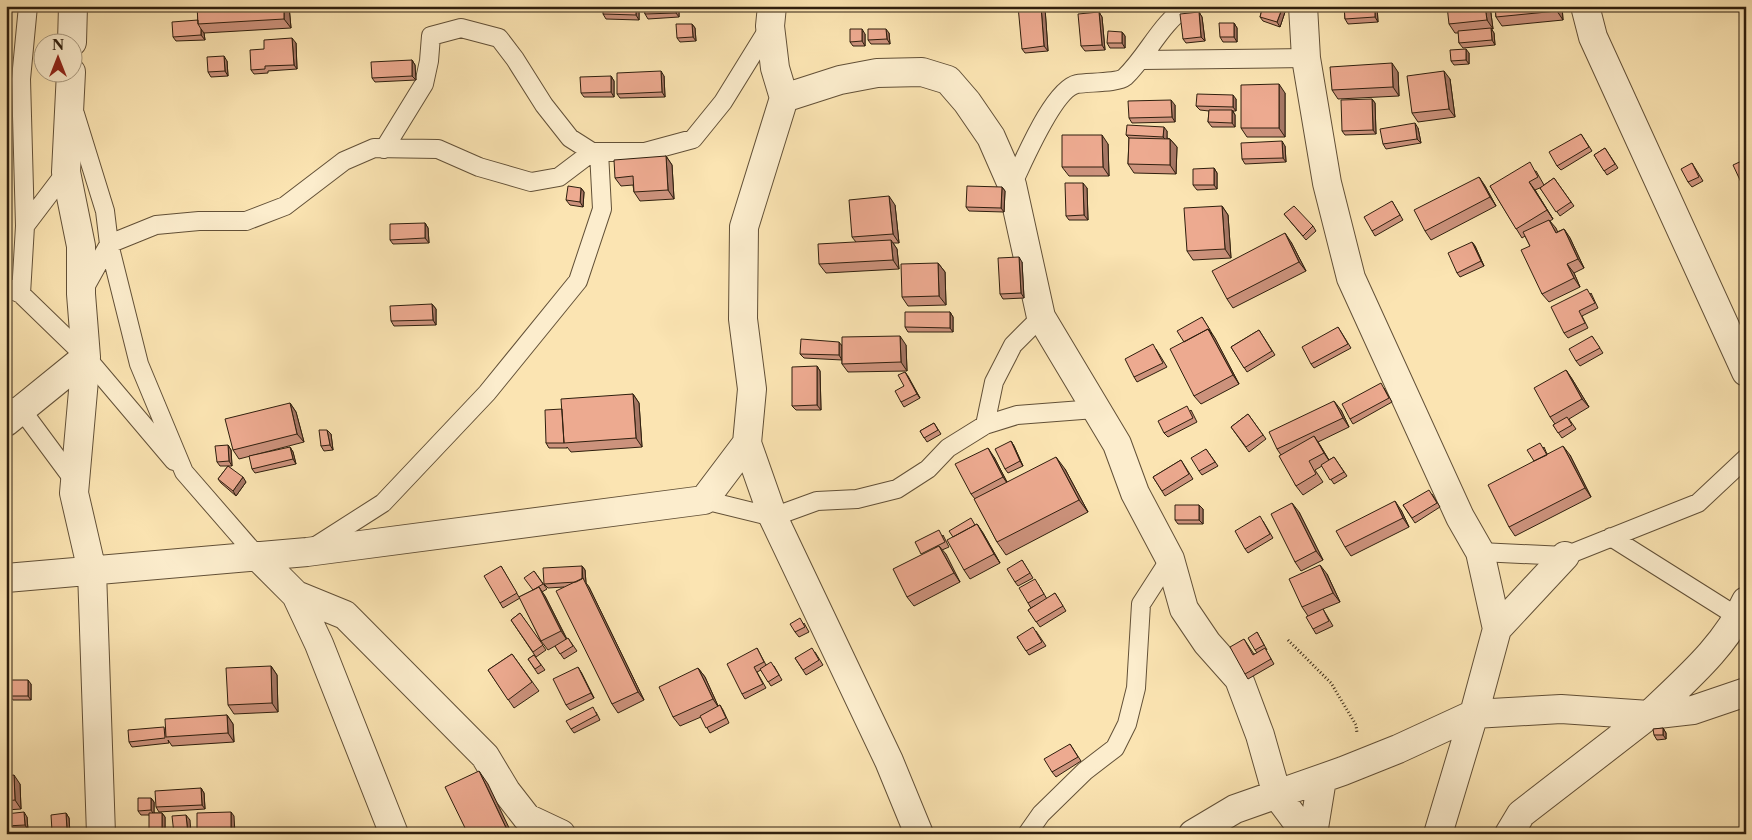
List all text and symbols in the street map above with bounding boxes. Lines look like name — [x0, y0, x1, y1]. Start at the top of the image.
north arrow — [32, 32, 82, 82]
text: N — [52, 36, 64, 54]

